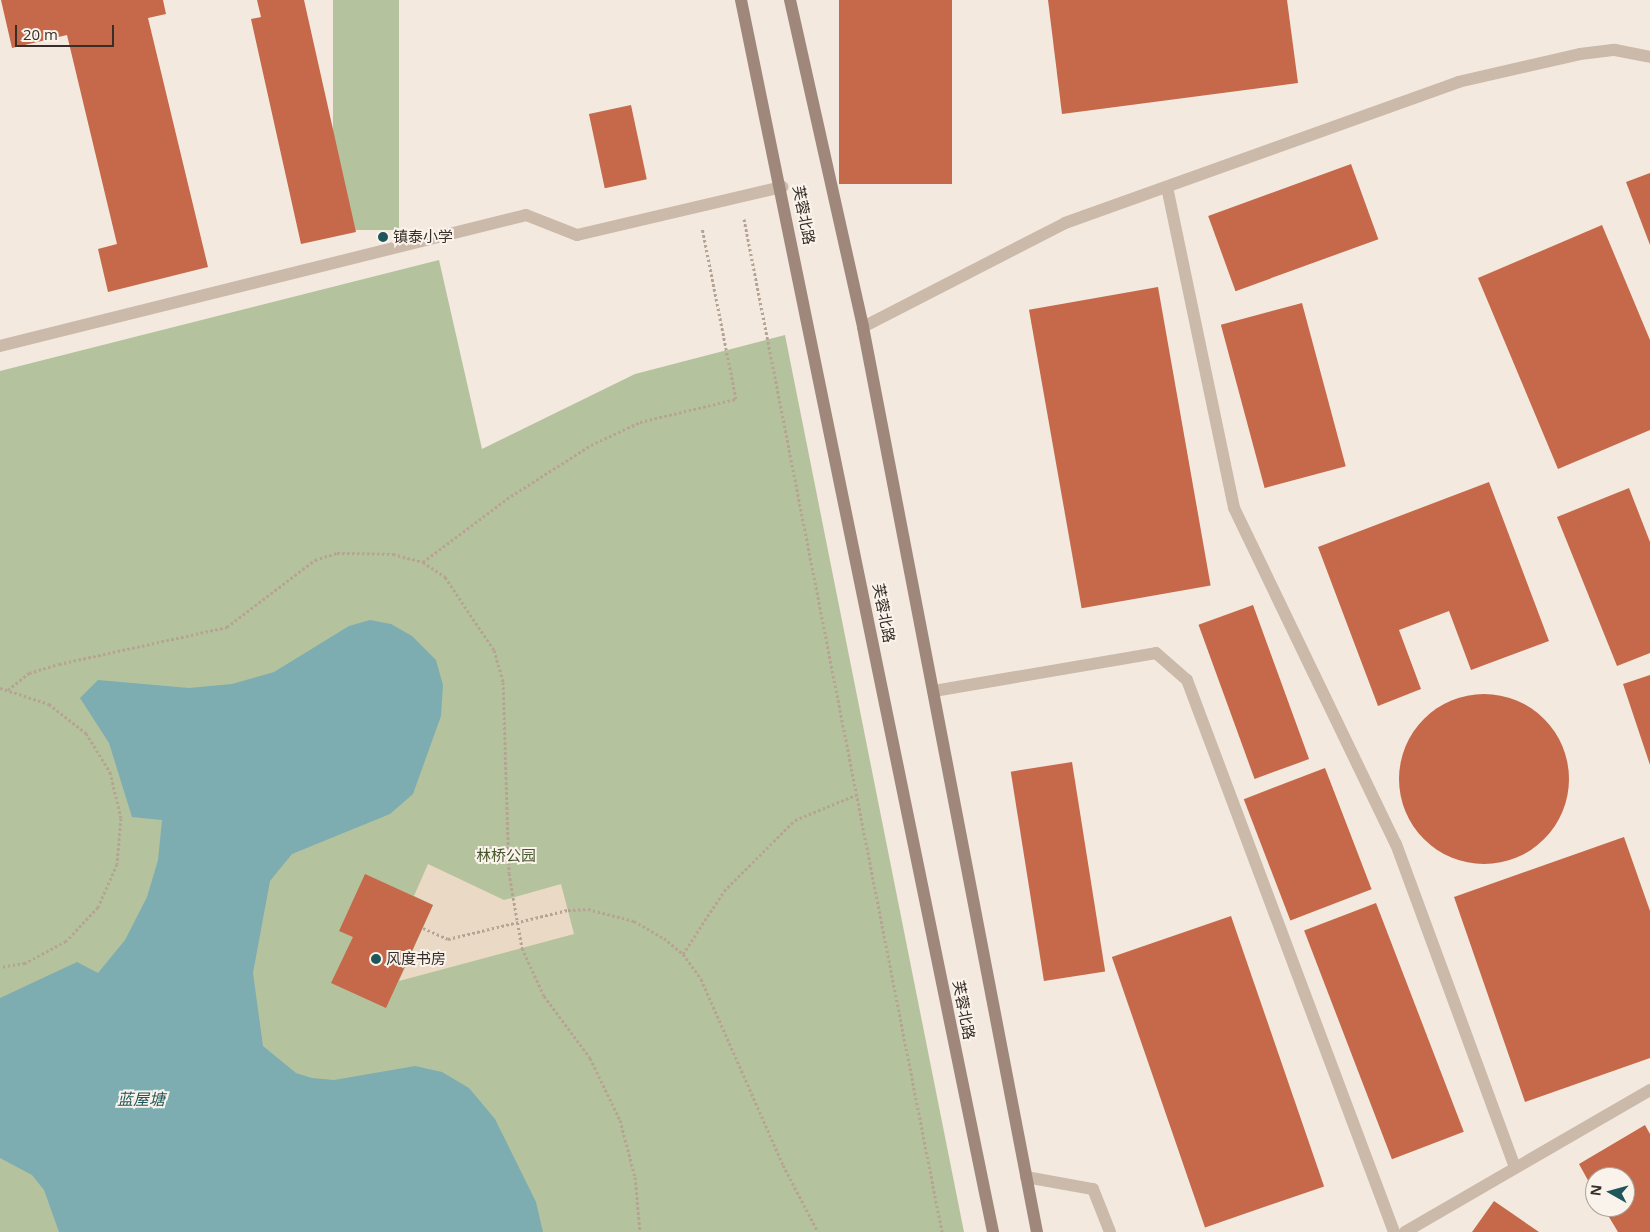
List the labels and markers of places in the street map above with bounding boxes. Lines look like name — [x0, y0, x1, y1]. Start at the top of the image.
place label: 镇泰小学 — [393, 228, 453, 246]
marker: 镇泰小学 — [377, 231, 389, 243]
place label: 风度书房 — [386, 950, 446, 968]
marker: 风度书房 — [370, 953, 382, 965]

